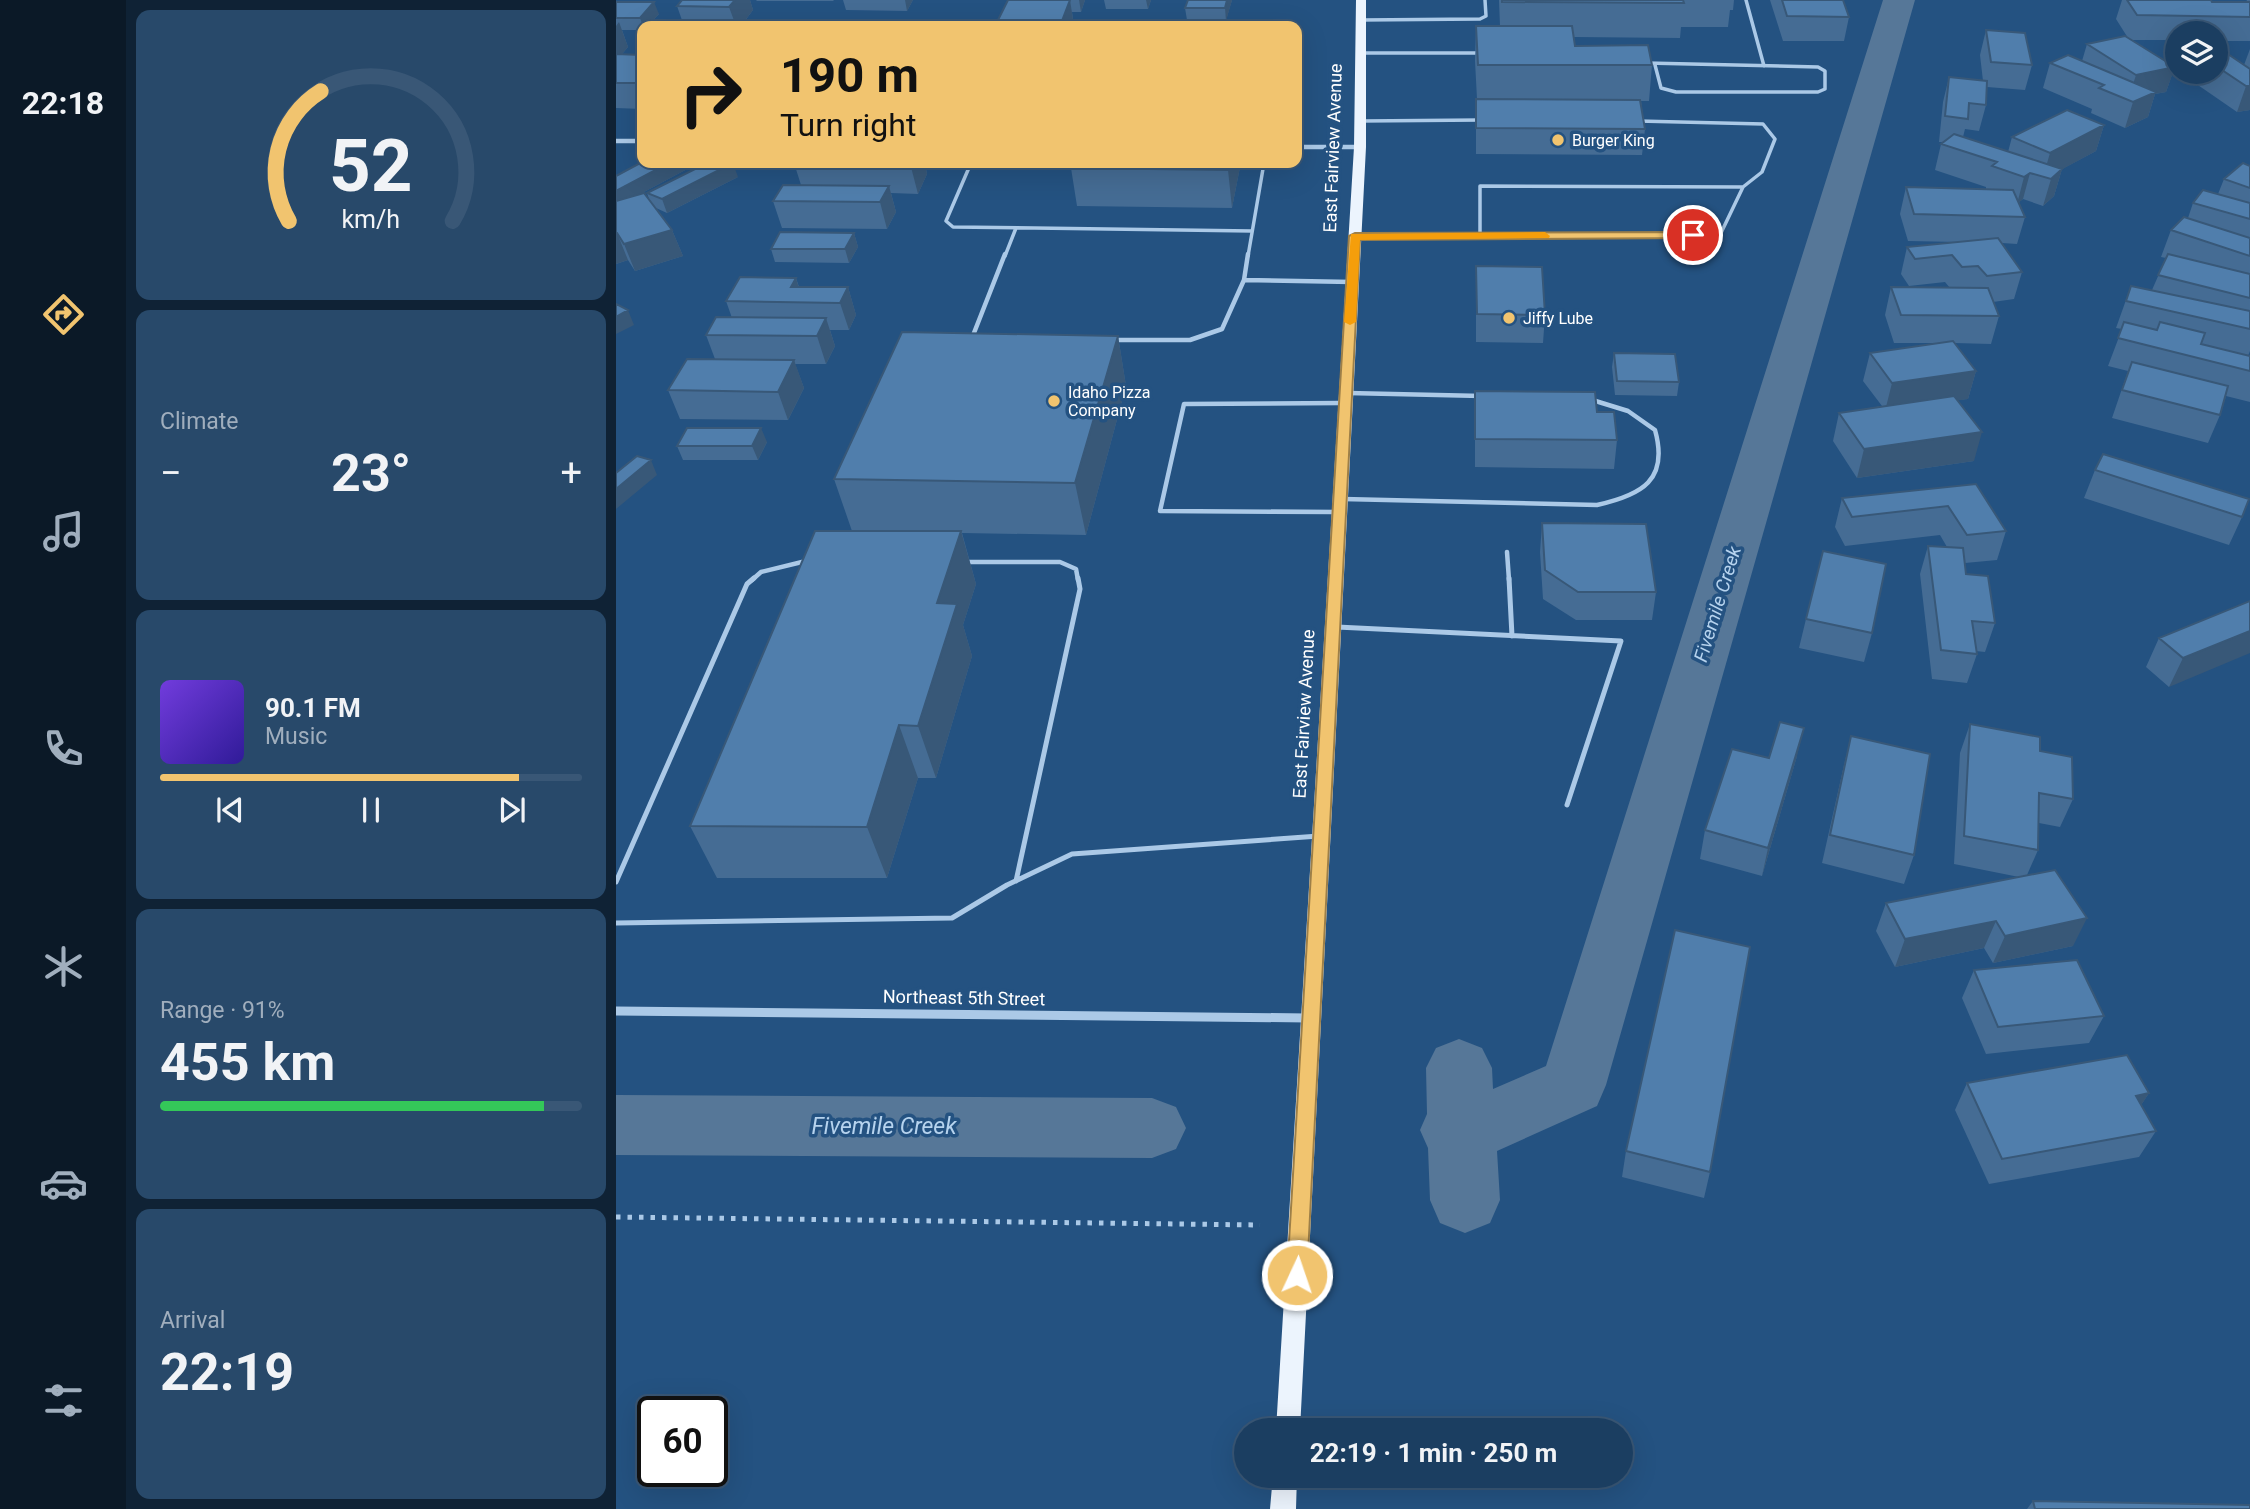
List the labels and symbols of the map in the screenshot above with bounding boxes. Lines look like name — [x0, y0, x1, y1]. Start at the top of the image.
street label: East Fairview Avenue — [1319, 63, 1346, 233]
place label: Burger King — [1572, 131, 1655, 150]
marker: Burger King — [1550, 132, 1566, 148]
pin — [1663, 205, 1723, 265]
place label: Jiffy Lube — [1523, 309, 1593, 328]
marker: Jiffy Lube — [1501, 310, 1517, 326]
place label: Idaho Pizza Company — [1068, 383, 1151, 420]
marker: Idaho Pizza Company — [1046, 393, 1062, 409]
water label: Fivemile Creek — [1689, 543, 1746, 665]
street label: East Fairview Avenue — [1289, 629, 1318, 799]
street label: Northeast 5th Street — [883, 986, 1045, 1009]
water label: Fivemile Creek — [812, 1113, 957, 1140]
position arrow — [1260, 1238, 1334, 1312]
speed limit sign: 60 — [637, 1396, 728, 1487]

